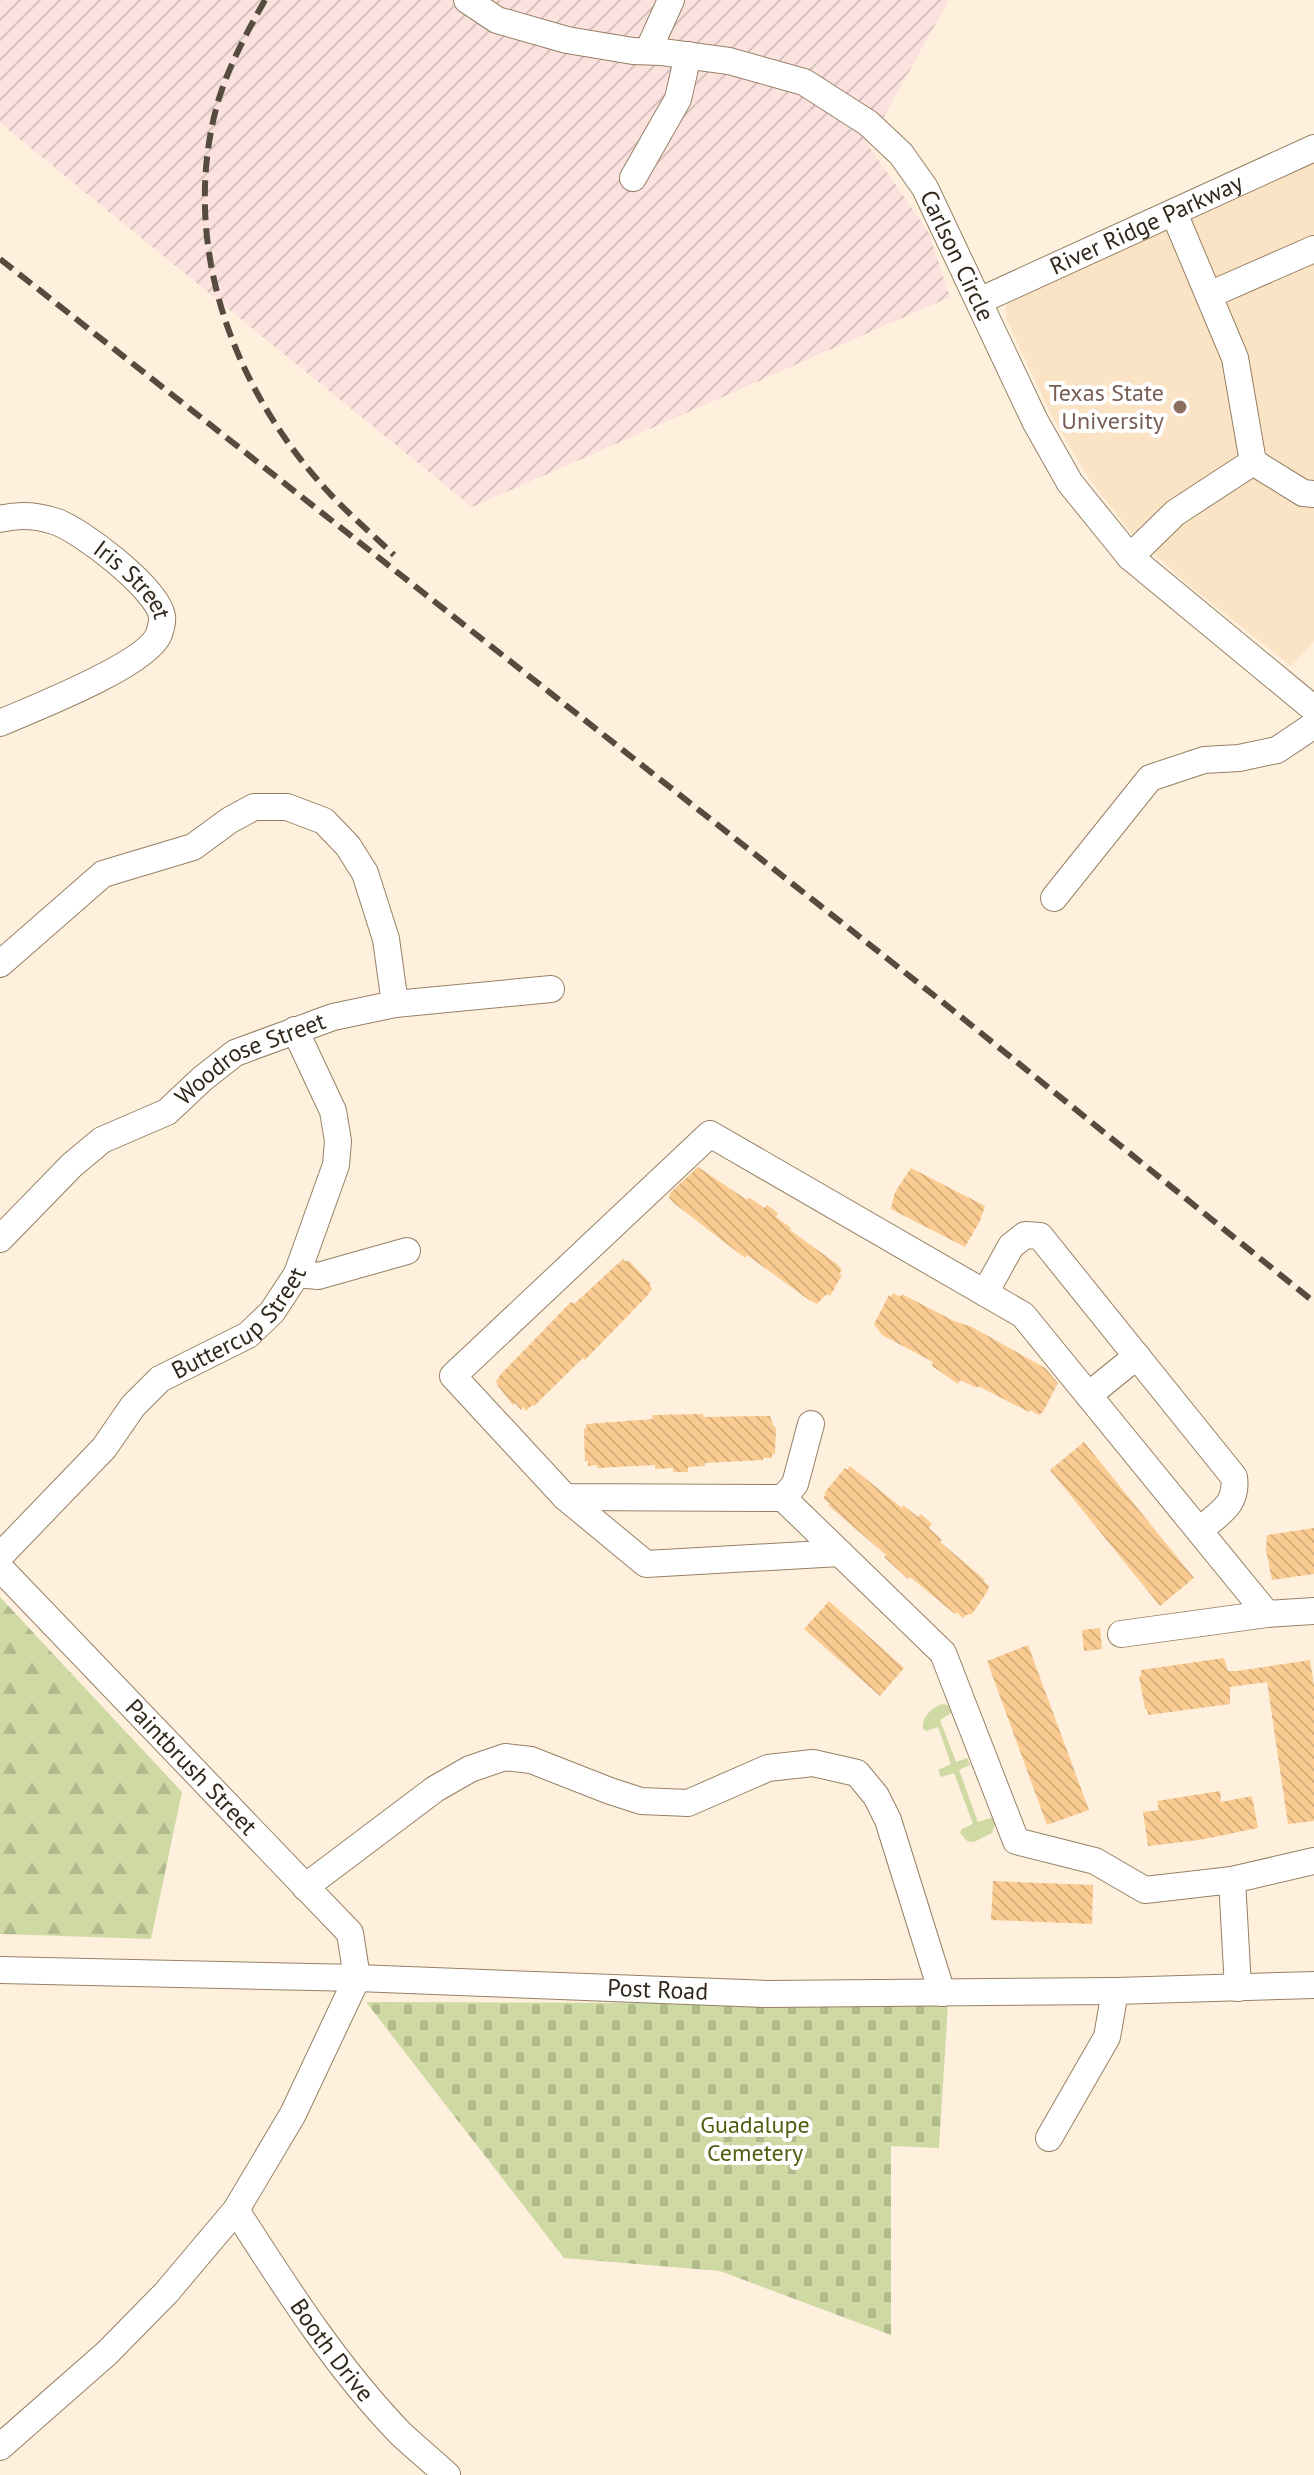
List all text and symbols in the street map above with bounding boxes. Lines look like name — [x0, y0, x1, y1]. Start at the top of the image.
street label: River Ridge Parkway — [1045, 167, 1248, 282]
street label: Carlson Circle — [913, 185, 1002, 326]
place label: Texas State University — [1048, 377, 1164, 436]
marker: Texas State University — [1171, 398, 1189, 416]
street label: Iris Street — [88, 533, 178, 622]
street label: Woodrose Street — [168, 1005, 329, 1112]
street label: Buttercup Street — [166, 1263, 313, 1386]
street label: Paintbrush Street — [119, 1692, 264, 1842]
street label: Post Road — [607, 1972, 709, 2007]
park label: Guadalupe Cemetery — [700, 2109, 810, 2168]
street label: Booth Drive — [283, 2292, 381, 2408]

